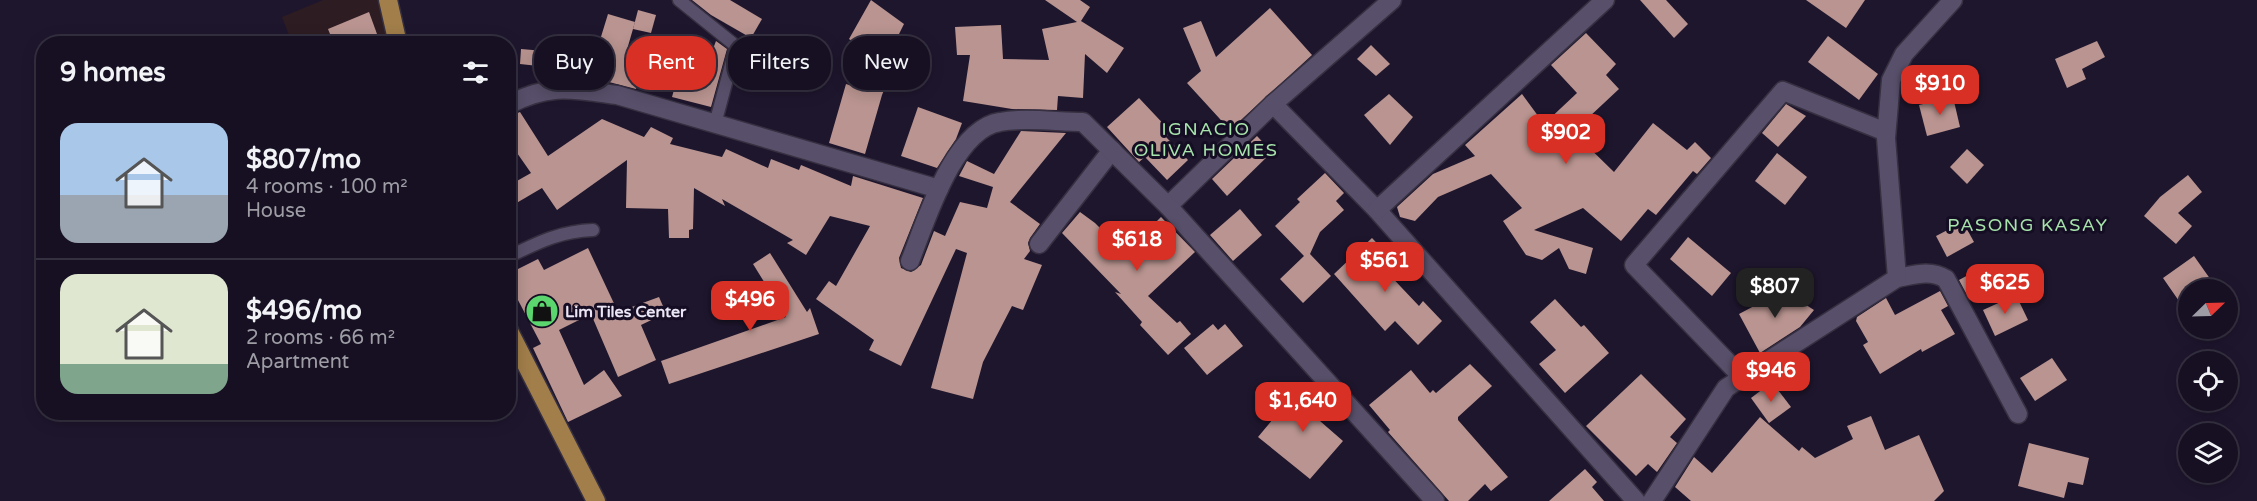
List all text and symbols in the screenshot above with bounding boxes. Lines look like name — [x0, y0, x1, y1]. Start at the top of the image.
chip: Buy — [534, 36, 614, 90]
chip: Rent — [626, 36, 716, 90]
chip: Filters — [728, 36, 831, 90]
chip: New — [843, 36, 930, 90]
icon: filters — [459, 56, 492, 89]
text: 9 homes — [60, 57, 166, 88]
pin: $910 — [1904, 65, 1976, 116]
text: $910 — [1915, 72, 1965, 96]
pin: $902 — [1530, 114, 1602, 165]
district label: IGNACIO OLIVA HOMES — [1134, 118, 1278, 161]
text: $902 — [1541, 121, 1591, 145]
text: $807/mo — [246, 144, 361, 175]
icon: home — [108, 147, 180, 219]
text: 4 rooms · 100 m² — [246, 175, 408, 199]
text: House — [246, 199, 306, 223]
district label: PASONG KASAY — [1947, 214, 2109, 236]
pin: $618 — [1101, 221, 1173, 272]
text: $618 — [1112, 228, 1162, 252]
pin: $561 — [1349, 242, 1421, 293]
text: $561 — [1360, 249, 1410, 273]
pin: $625 — [1969, 264, 2041, 315]
pin: $807 — [1739, 268, 1811, 319]
text: $625 — [1980, 271, 2030, 295]
text: $807 — [1750, 275, 1800, 299]
north arrow — [2178, 279, 2238, 339]
map controls — [2178, 279, 2238, 483]
pin: $496 — [714, 281, 786, 332]
text: $496 — [725, 288, 775, 312]
shop icon: Lim Tiles Center — [524, 293, 560, 329]
text: $496/mo — [246, 295, 362, 326]
icon: home — [108, 298, 180, 370]
place label: Lim Tiles Center — [565, 302, 687, 322]
text: 2 rooms · 66 m² — [246, 326, 395, 350]
text: Apartment — [246, 350, 349, 374]
button: locate — [2178, 351, 2238, 411]
pin: $946 — [1735, 352, 1807, 403]
text: $946 — [1746, 359, 1796, 383]
pin: $1,640 — [1254, 382, 1352, 433]
text: $1,640 — [1269, 389, 1337, 413]
button: layers — [2178, 423, 2238, 483]

